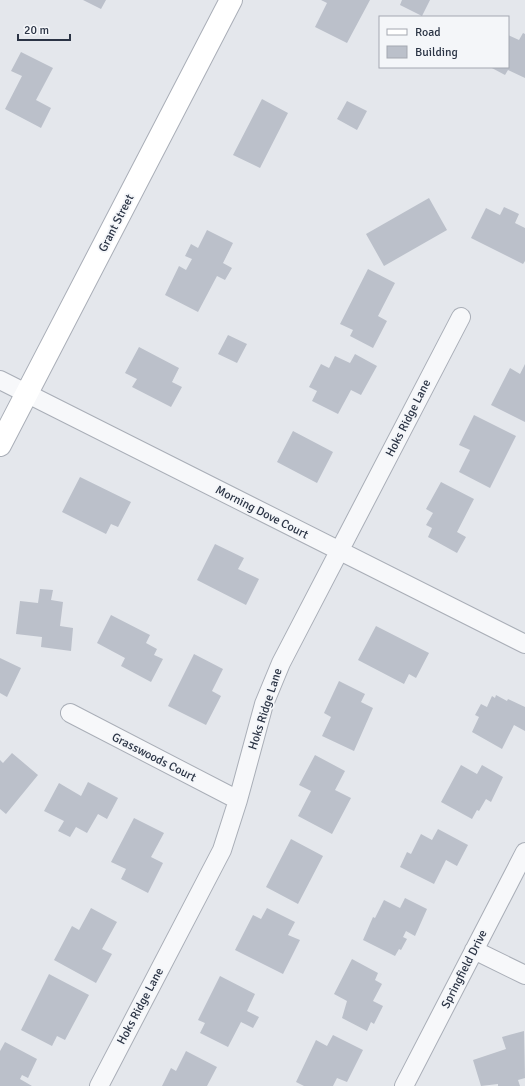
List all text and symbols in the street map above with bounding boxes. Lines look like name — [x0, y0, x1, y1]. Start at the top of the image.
scale bar — [18, 16, 70, 42]
legend — [379, 16, 509, 68]
text: 20 m — [24, 23, 49, 38]
text: Road — [415, 25, 441, 40]
text: Building — [415, 45, 458, 60]
street label: Grant Street — [96, 192, 137, 255]
street label: Hoks Ridge Lane — [383, 377, 434, 459]
street label: Morning Dove Court — [213, 483, 311, 542]
street label: Hoks Ridge Lane — [245, 666, 286, 752]
street label: Grasswoods Court — [109, 730, 198, 785]
street label: Springfield Drive — [438, 927, 491, 1011]
street label: Hoks Ridge Lane — [114, 965, 167, 1047]

